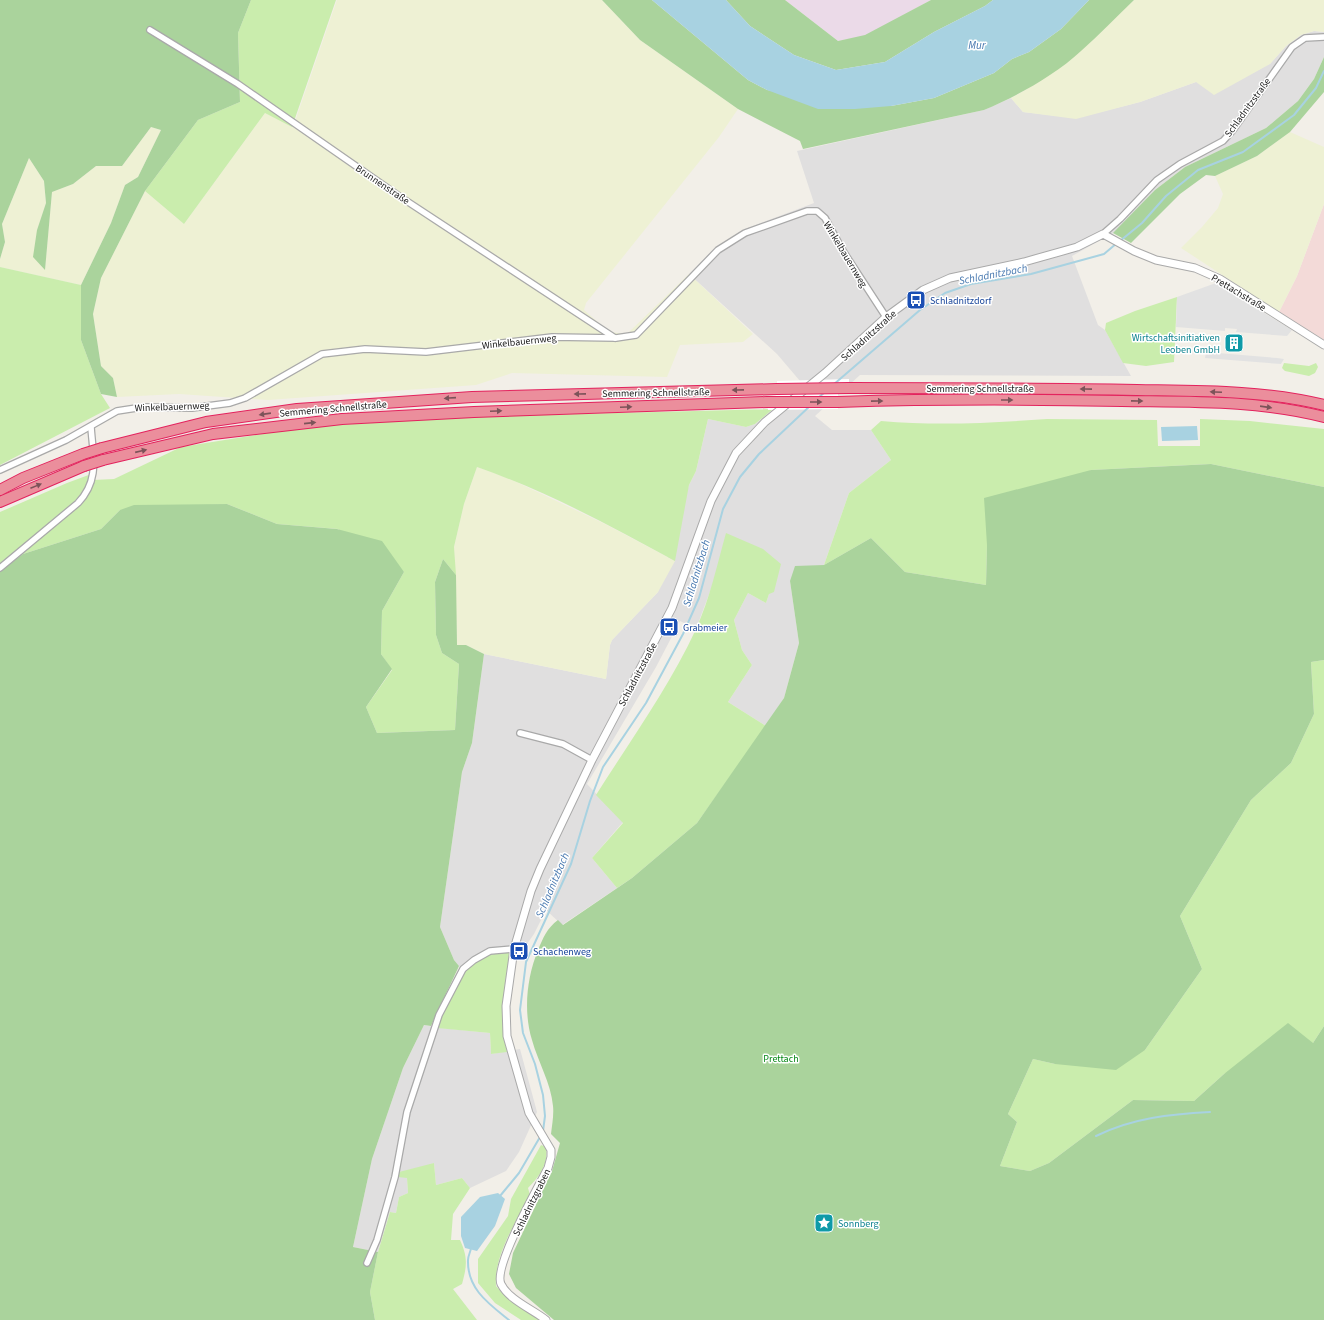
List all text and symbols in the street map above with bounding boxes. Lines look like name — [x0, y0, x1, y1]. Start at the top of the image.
water label: Mur — [968, 38, 987, 53]
street label: Schladnitzstraße — [1221, 75, 1274, 140]
street label: Brunnenstraße — [353, 162, 412, 208]
street label: Winkelbauernweg — [820, 219, 870, 290]
water label: Schladnitzbach — [958, 260, 1029, 288]
street label: Prettachstraße — [1208, 271, 1269, 315]
bus stop icon: Schladnitzdorf — [905, 289, 927, 311]
place label: Schladnitzdorf — [930, 294, 992, 308]
street label: Schladnitzstraße — [838, 307, 900, 365]
street label: Winkelbauernweg — [481, 331, 557, 353]
place label: Wirtschaftsinitiativen Leoben GmbH — [1132, 331, 1220, 357]
building icon: Wirtschaftsinitiativen Leoben GmbH — [1223, 332, 1245, 354]
street label: Semmering Schnellstraße — [926, 382, 1034, 396]
street label: Semmering Schnellstraße — [602, 385, 710, 401]
one-way arrow — [1080, 385, 1092, 392]
one-way arrow — [731, 387, 744, 393]
one-way arrow — [1210, 388, 1222, 395]
one-way arrow — [573, 391, 586, 397]
one-way arrow — [444, 395, 456, 402]
street label: Semmering Schnellstraße — [279, 397, 387, 421]
one-way arrow — [1001, 397, 1014, 403]
one-way arrow — [871, 398, 884, 404]
one-way arrow — [1131, 398, 1144, 404]
street label: Winkelbauernweg — [134, 399, 210, 415]
one-way arrow — [810, 399, 823, 405]
one-way arrow — [620, 404, 633, 410]
one-way arrow — [1260, 404, 1272, 410]
one-way arrow — [490, 408, 502, 415]
one-way arrow — [259, 411, 271, 417]
one-way arrow — [304, 420, 316, 426]
one-way arrow — [135, 447, 147, 453]
one-way arrow — [30, 483, 41, 489]
water label: Schladnitzbach — [679, 538, 714, 609]
bus stop icon: Grabmeier — [658, 616, 680, 638]
place label: Grabmeier — [683, 621, 728, 635]
street label: Schladnitzstraße — [615, 640, 661, 709]
water label: Schladnitzbach — [532, 850, 573, 920]
bus stop icon: Schachenweg — [508, 940, 530, 962]
place label: Schachenweg — [533, 945, 591, 959]
park label: Prettach — [763, 1052, 799, 1066]
street label: Schladnitzgraben — [510, 1166, 554, 1238]
place icon: Sonnberg — [813, 1212, 835, 1234]
place label: Sonnberg — [838, 1217, 879, 1231]

